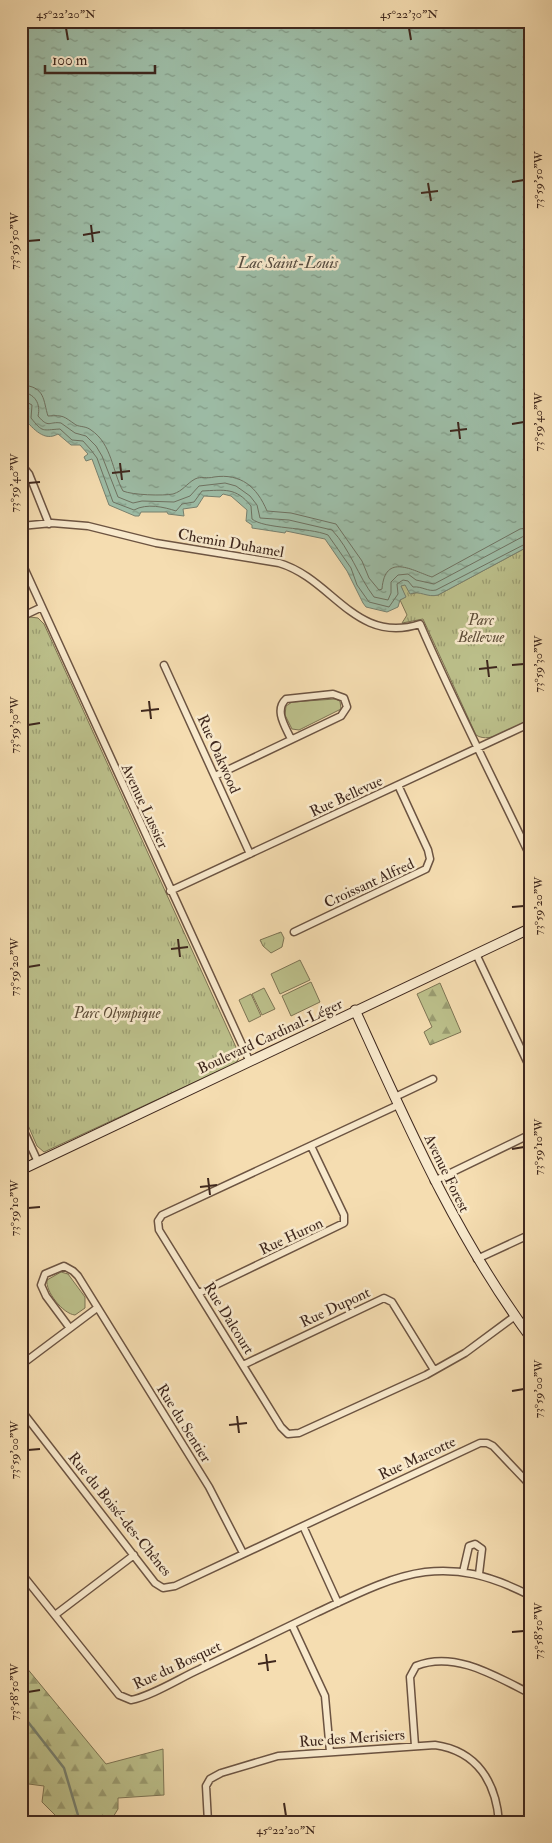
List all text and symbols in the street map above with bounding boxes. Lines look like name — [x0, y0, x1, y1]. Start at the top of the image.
text: 45°22'20"N — [36, 7, 96, 22]
text: 45°22'30"N — [380, 7, 438, 22]
scale bar — [45, 42, 155, 74]
text: 100 m — [52, 51, 88, 70]
text: 73°59'50"W — [531, 150, 546, 209]
text: 73°59'50"W — [7, 211, 22, 270]
water label: Lac Saint-Louis — [237, 253, 339, 273]
text: 73°59'40"W — [531, 392, 546, 451]
text: 73°59'40"W — [7, 453, 22, 512]
street label: Chemin Duhamel — [176, 525, 286, 562]
park label: Parc Bellevue — [457, 611, 505, 647]
text: 73°59'30"W — [531, 635, 546, 693]
text: 73°59'30"W — [7, 696, 22, 754]
street label: Rue Oakwood — [193, 712, 245, 797]
street label: Avenue Lussier — [116, 760, 173, 852]
street label: Rue Bellevue — [307, 771, 386, 822]
street label: Croissant Alfred — [321, 854, 418, 913]
text: 73°59'20"W — [531, 876, 546, 935]
text: 73°59'20"W — [7, 937, 22, 996]
street label: Boulevard Cardinal-Léger — [195, 994, 346, 1078]
park label: Parc Olympique — [73, 1004, 161, 1023]
text: 73°59'10"W — [531, 1118, 546, 1175]
street label: Avenue Forest — [419, 1130, 474, 1216]
text: 73°59'10"W — [7, 1179, 22, 1236]
street label: Rue Huron — [256, 1213, 326, 1259]
street label: Rue Dalcourt — [199, 1279, 258, 1358]
street label: Rue Dupont — [297, 1283, 374, 1333]
text: 73°59'00"W — [531, 1359, 546, 1418]
street label: Rue du Sentier — [152, 1380, 215, 1466]
text: 73°59'00"W — [7, 1420, 22, 1479]
street label: Rue Marcotte — [376, 1432, 459, 1485]
street label: Rue du Boisé-des-Chênes — [64, 1448, 176, 1580]
text: 73°58'50"W — [531, 1602, 546, 1660]
street label: Rue du Bosquet — [130, 1637, 224, 1694]
text: 73°58'50"W — [7, 1663, 22, 1721]
street label: Rue des Merisiers — [299, 1725, 406, 1752]
text: 45°22'20"N — [256, 1823, 316, 1838]

